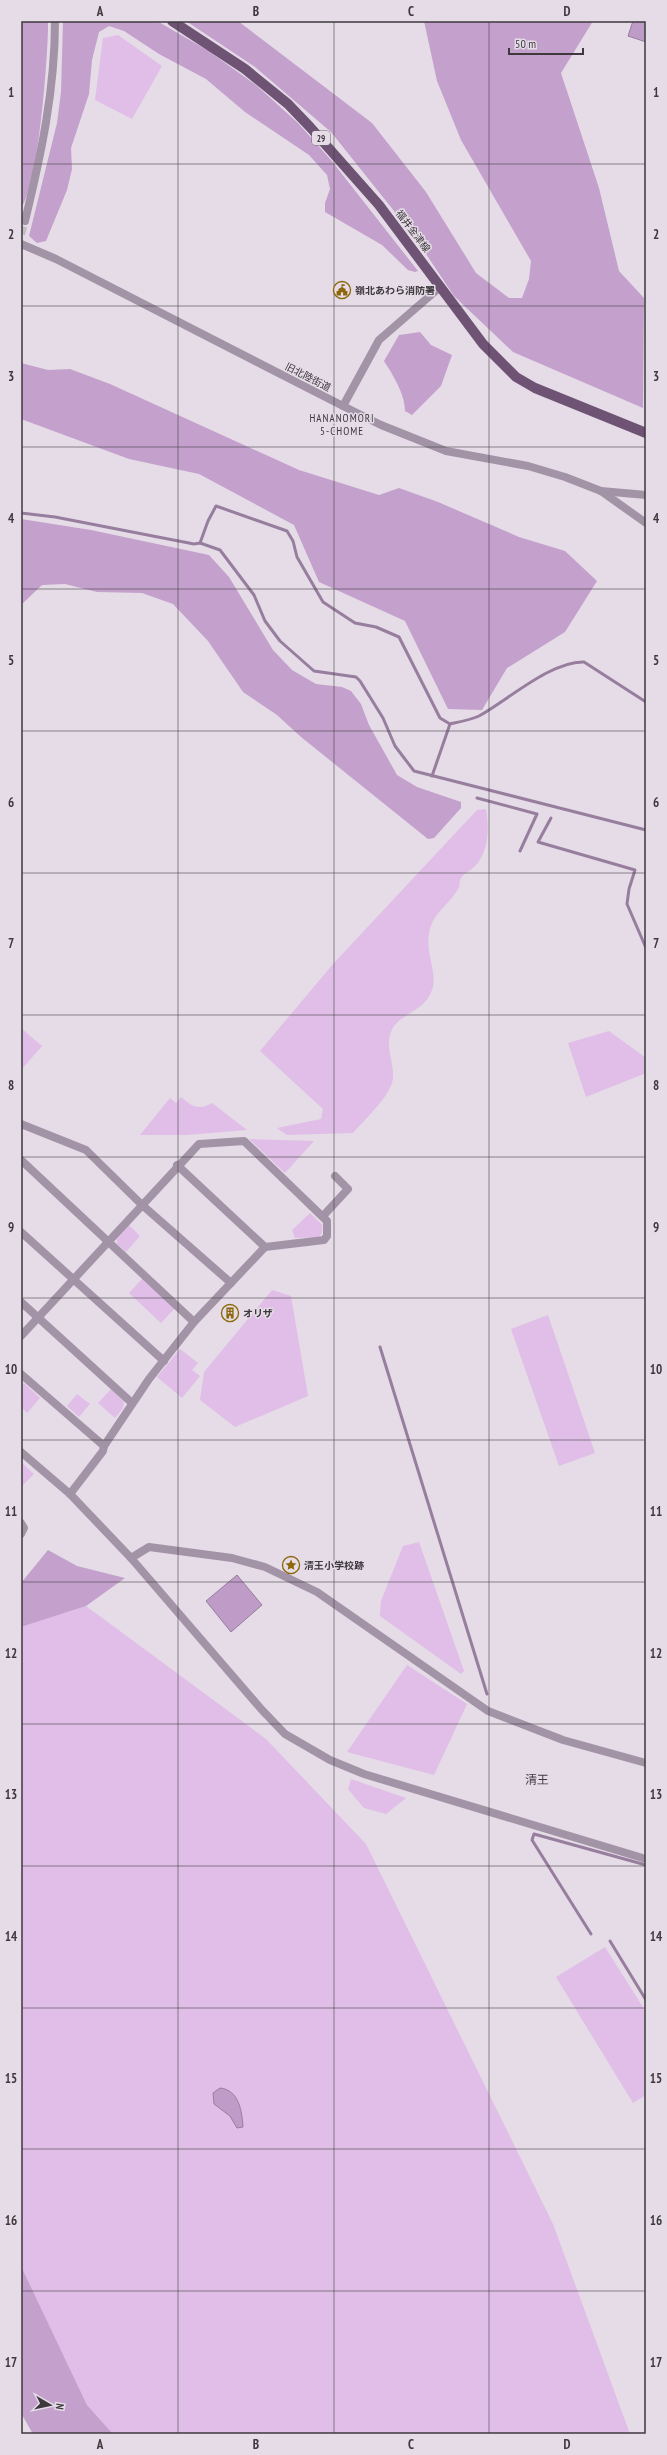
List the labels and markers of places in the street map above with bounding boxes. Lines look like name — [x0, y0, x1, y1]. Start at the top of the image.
public building icon: 嶺北あわら消防署 — [332, 280, 352, 300]
place label: 嶺北あわら消防署 — [355, 284, 435, 297]
building icon: オリザ — [220, 1303, 240, 1323]
place label: オリザ — [243, 1307, 273, 1320]
place icon: 清王小学校跡 — [281, 1555, 301, 1575]
place label: 清王小学校跡 — [304, 1559, 364, 1572]

